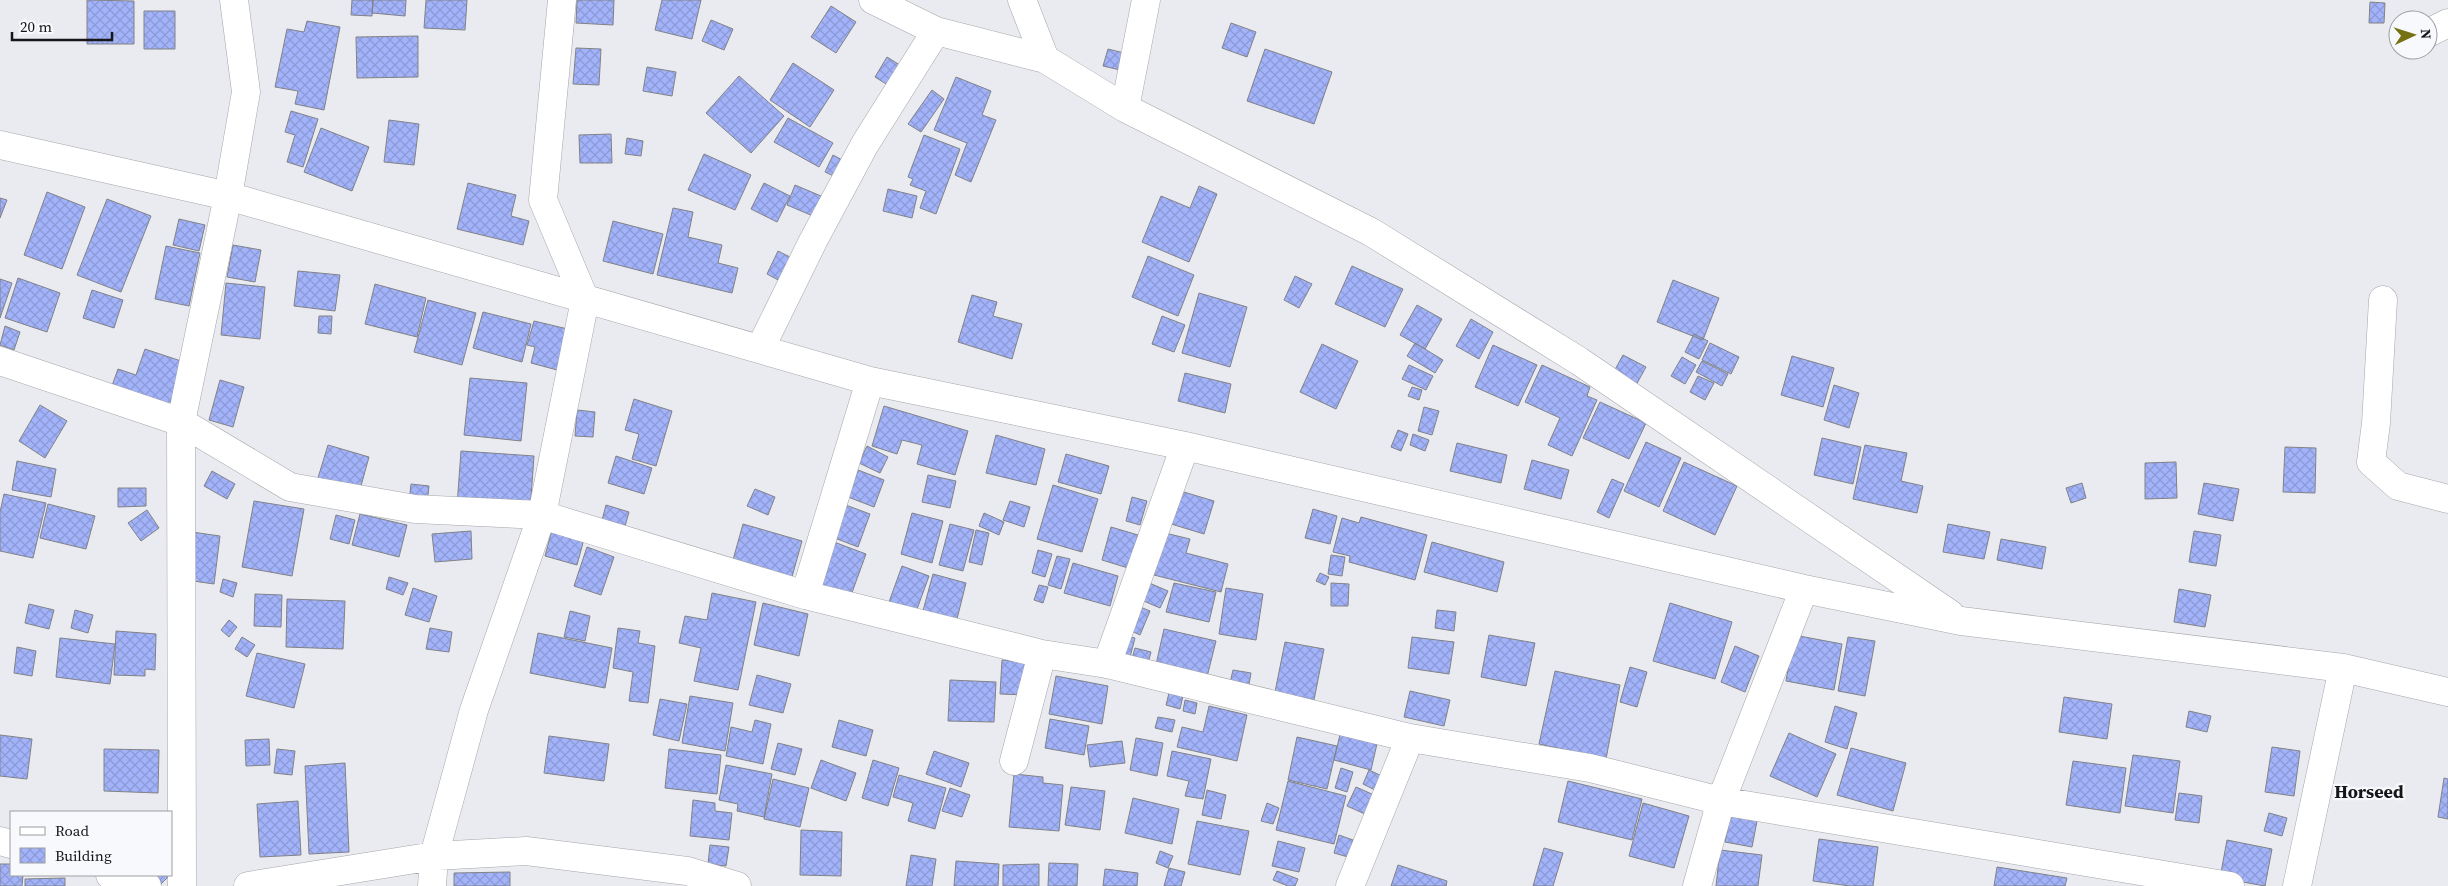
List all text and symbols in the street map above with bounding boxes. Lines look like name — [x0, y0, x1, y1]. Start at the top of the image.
scale bar — [12, 10, 112, 42]
north arrow — [2388, 10, 2438, 60]
text: 20 m — [20, 16, 52, 37]
text: N — [2416, 28, 2436, 40]
district label: Horseed — [2334, 779, 2404, 804]
legend — [10, 811, 172, 876]
text: Road — [55, 820, 89, 841]
text: Building — [55, 845, 112, 866]

